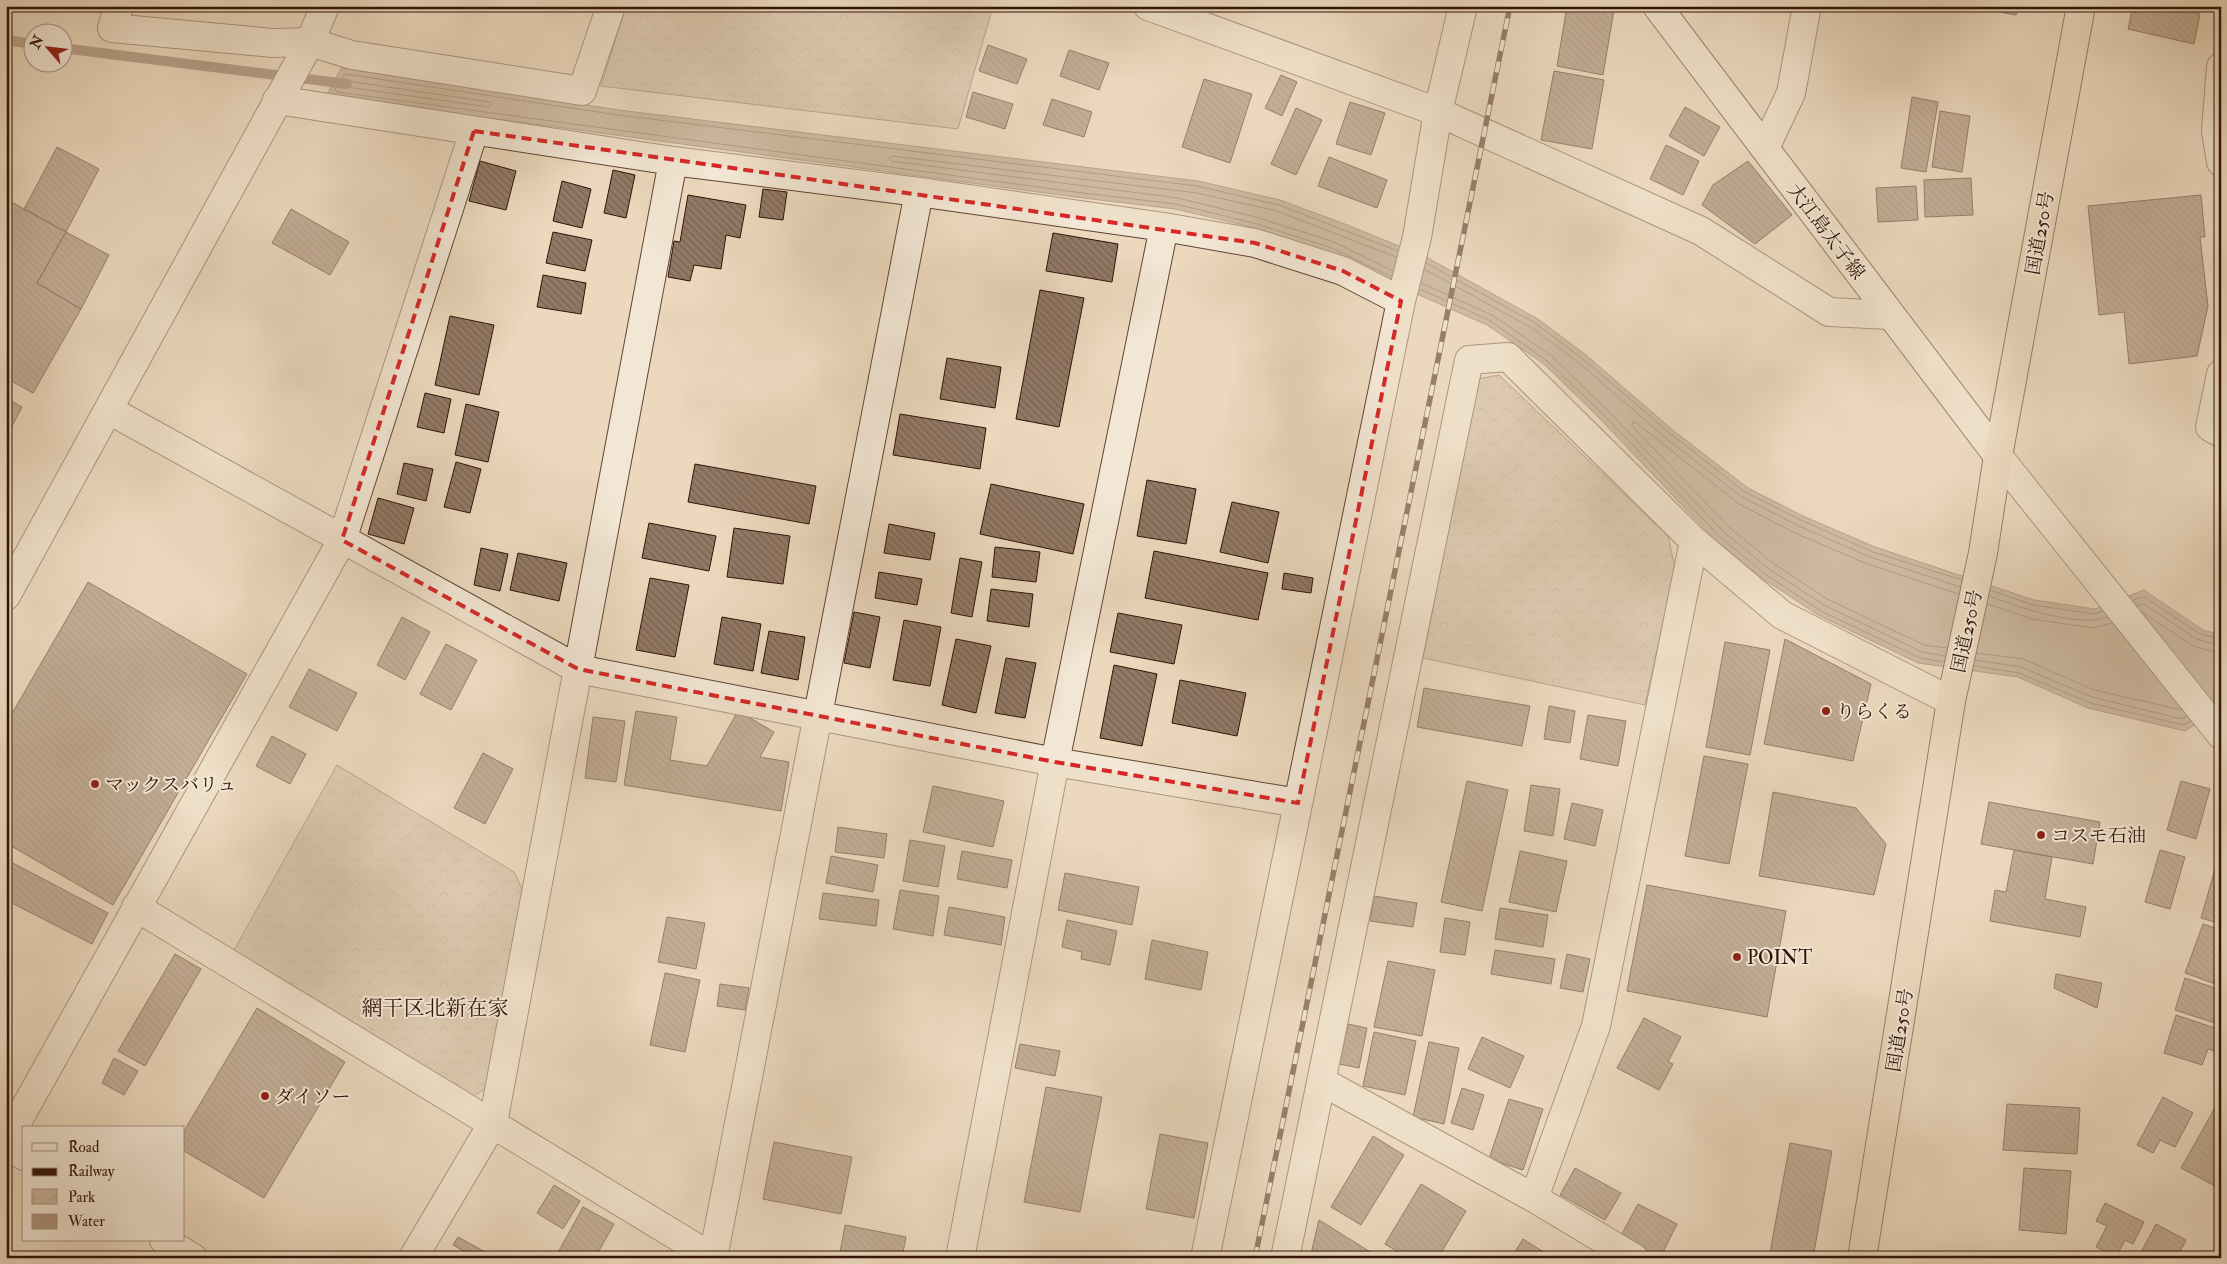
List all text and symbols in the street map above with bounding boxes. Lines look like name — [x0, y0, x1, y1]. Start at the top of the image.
north arrow — [22, 22, 72, 72]
text: N — [26, 32, 48, 53]
street label: 大江島太子線 — [1782, 179, 1870, 284]
street label: 国道250号 — [2021, 189, 2059, 277]
street label: 国道250号 — [1946, 587, 1988, 675]
place label: りらくる — [1836, 700, 1912, 724]
marker: りらくる — [1820, 705, 1832, 717]
place label: マックスバリュ — [105, 773, 236, 797]
marker: マックスバリュ — [89, 778, 101, 790]
place label: コスモ石油 — [2051, 824, 2146, 848]
marker: コスモ石油 — [2035, 829, 2047, 841]
place label: POINT — [1747, 946, 1812, 970]
marker: POINT — [1731, 951, 1743, 963]
street label: 国道250号 — [1882, 987, 1918, 1074]
district label: 網干区北新在家 — [362, 995, 509, 1022]
place label: ダイソー — [275, 1085, 351, 1109]
marker: ダイソー — [259, 1090, 271, 1102]
legend — [22, 1126, 185, 1242]
text: Road — [68, 1138, 100, 1157]
text: Railway — [68, 1162, 115, 1181]
text: Park — [68, 1188, 95, 1207]
text: Water — [67, 1212, 105, 1231]

